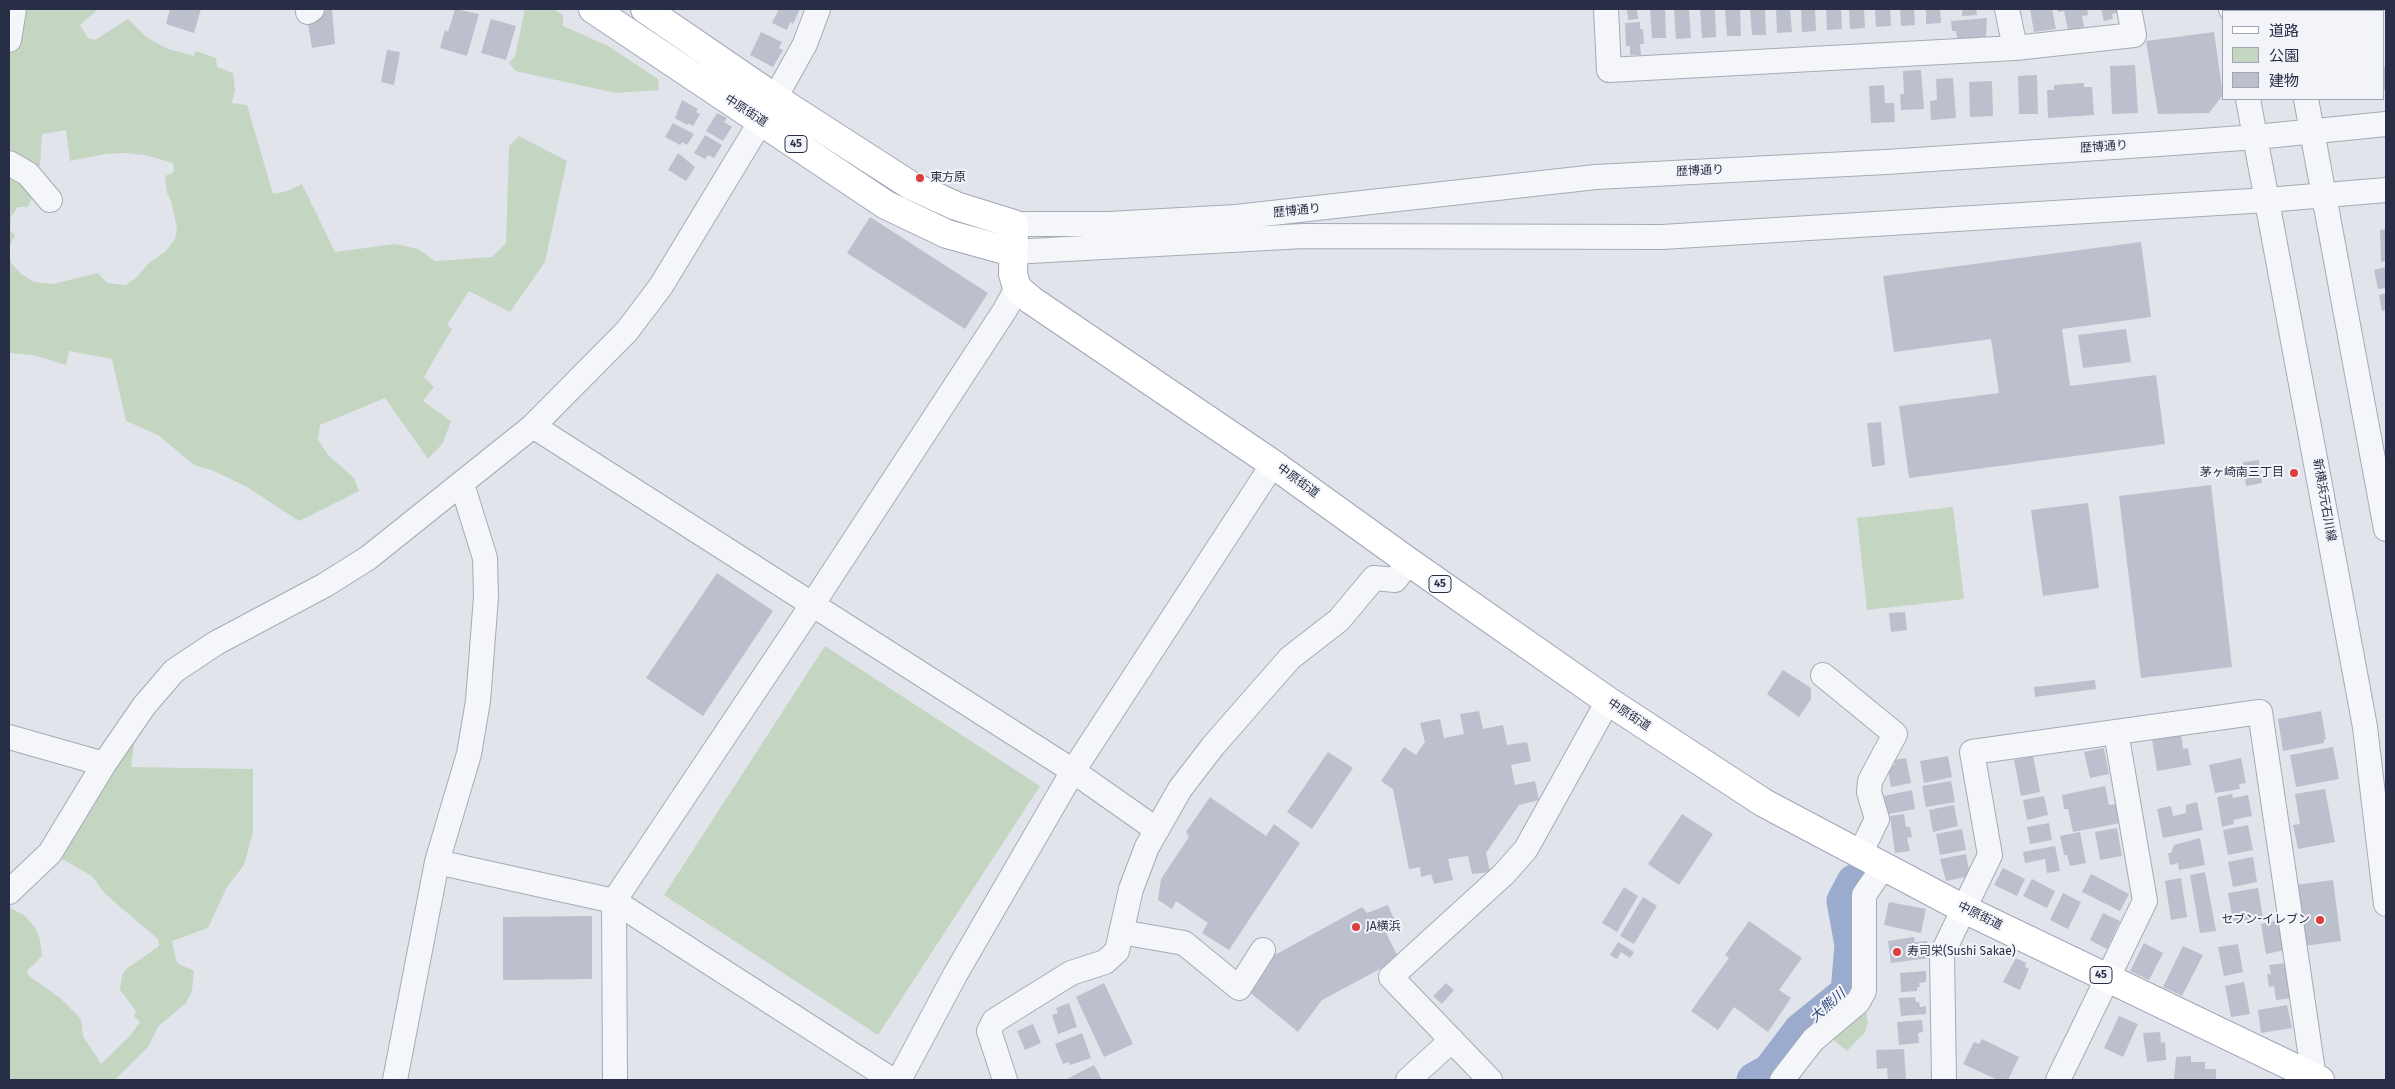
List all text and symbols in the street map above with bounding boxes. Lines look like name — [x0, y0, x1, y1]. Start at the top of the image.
legend — [2222, 10, 2385, 100]
text: 道路 — [2269, 22, 2299, 40]
text: 公園 — [2269, 47, 2299, 65]
text: 建物 — [2269, 72, 2299, 90]
street label: 中原街道 — [722, 92, 770, 130]
road number: 45 — [785, 136, 807, 152]
street label: 歴博通り — [2080, 138, 2128, 156]
street label: 歴博通り — [1676, 163, 1724, 179]
place label: 東方原 — [930, 171, 966, 185]
marker: 東方原 — [914, 172, 926, 184]
street label: 歴博通り — [1272, 201, 1322, 221]
street label: 新横浜元石川線 — [2310, 457, 2338, 543]
street label: 中原街道 — [1274, 461, 1322, 501]
place label: 茅ヶ崎南三丁目 — [2200, 466, 2284, 480]
marker: 茅ヶ崎南三丁目 — [2288, 467, 2300, 479]
road number: 45 — [1429, 576, 1451, 592]
street label: 中原街道 — [1605, 696, 1653, 734]
street label: 中原街道 — [1955, 899, 2005, 933]
place label: セブン-イレブン — [2221, 913, 2310, 927]
marker: セブン-イレブン — [2314, 914, 2326, 926]
place label: JA横浜 — [1366, 920, 1401, 934]
marker: JA横浜 — [1350, 921, 1362, 933]
place label: 寿司栄(Sushi Sakae) — [1907, 945, 2016, 959]
marker: 寿司栄(Sushi Sakae) — [1891, 946, 1903, 958]
road number: 45 — [2090, 966, 2112, 984]
water label: 大熊川 — [1807, 986, 1849, 1026]

